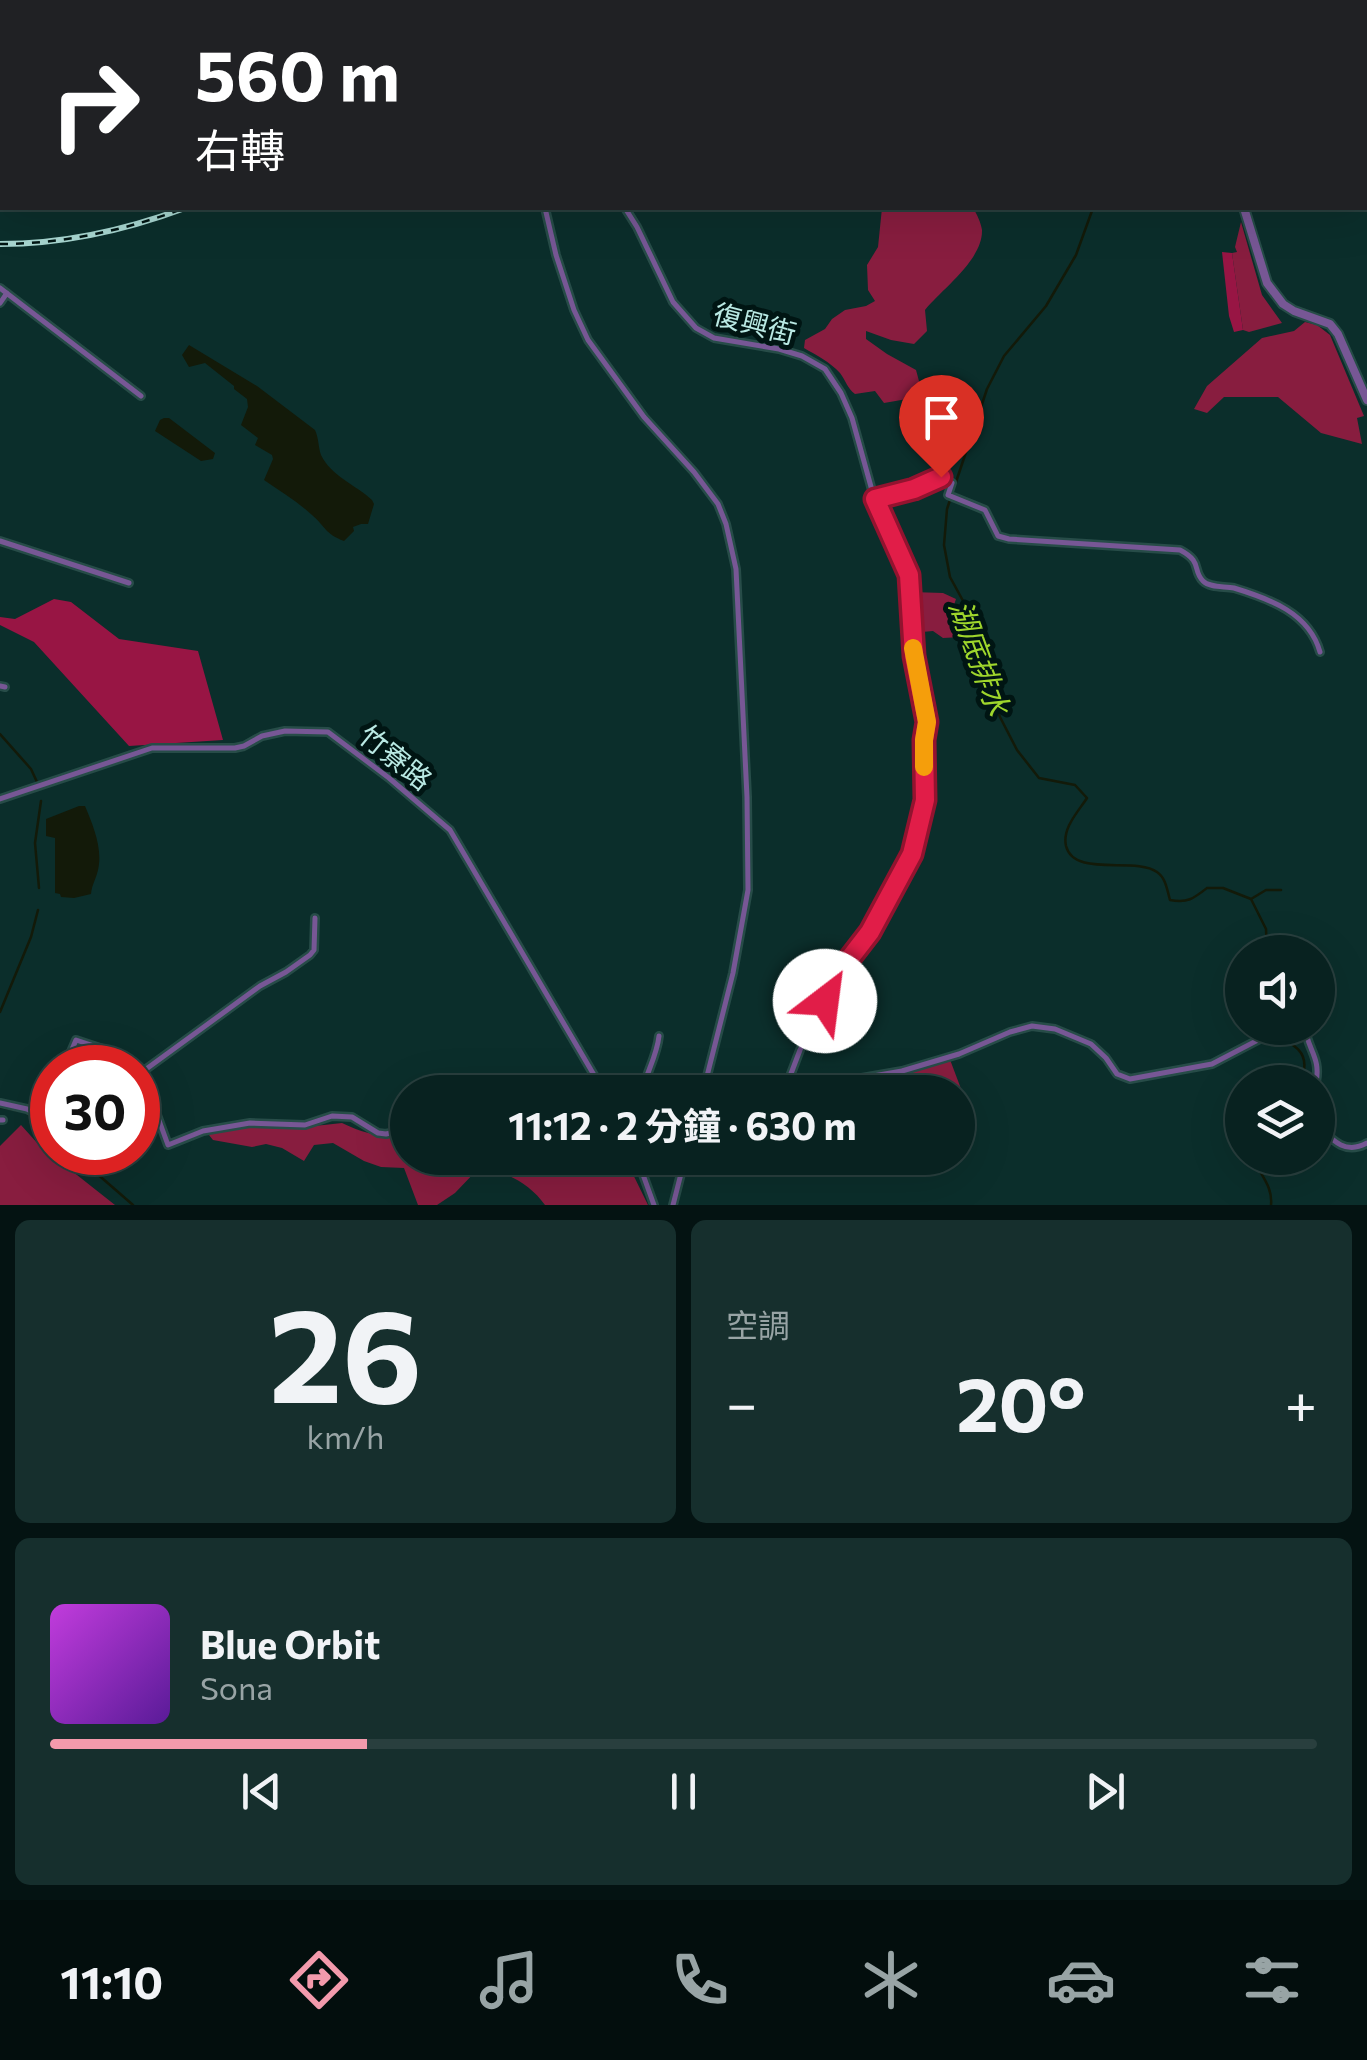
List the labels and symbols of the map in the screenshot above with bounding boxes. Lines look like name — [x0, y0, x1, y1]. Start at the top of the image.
street label: 復興街 — [710, 296, 800, 350]
pin — [899, 375, 984, 478]
water label: 湖底排水 — [943, 594, 1020, 722]
street label: 竹寮路 — [353, 717, 439, 797]
position arrow — [773, 949, 877, 1053]
speed limit sign: 30 — [30, 1045, 160, 1175]

